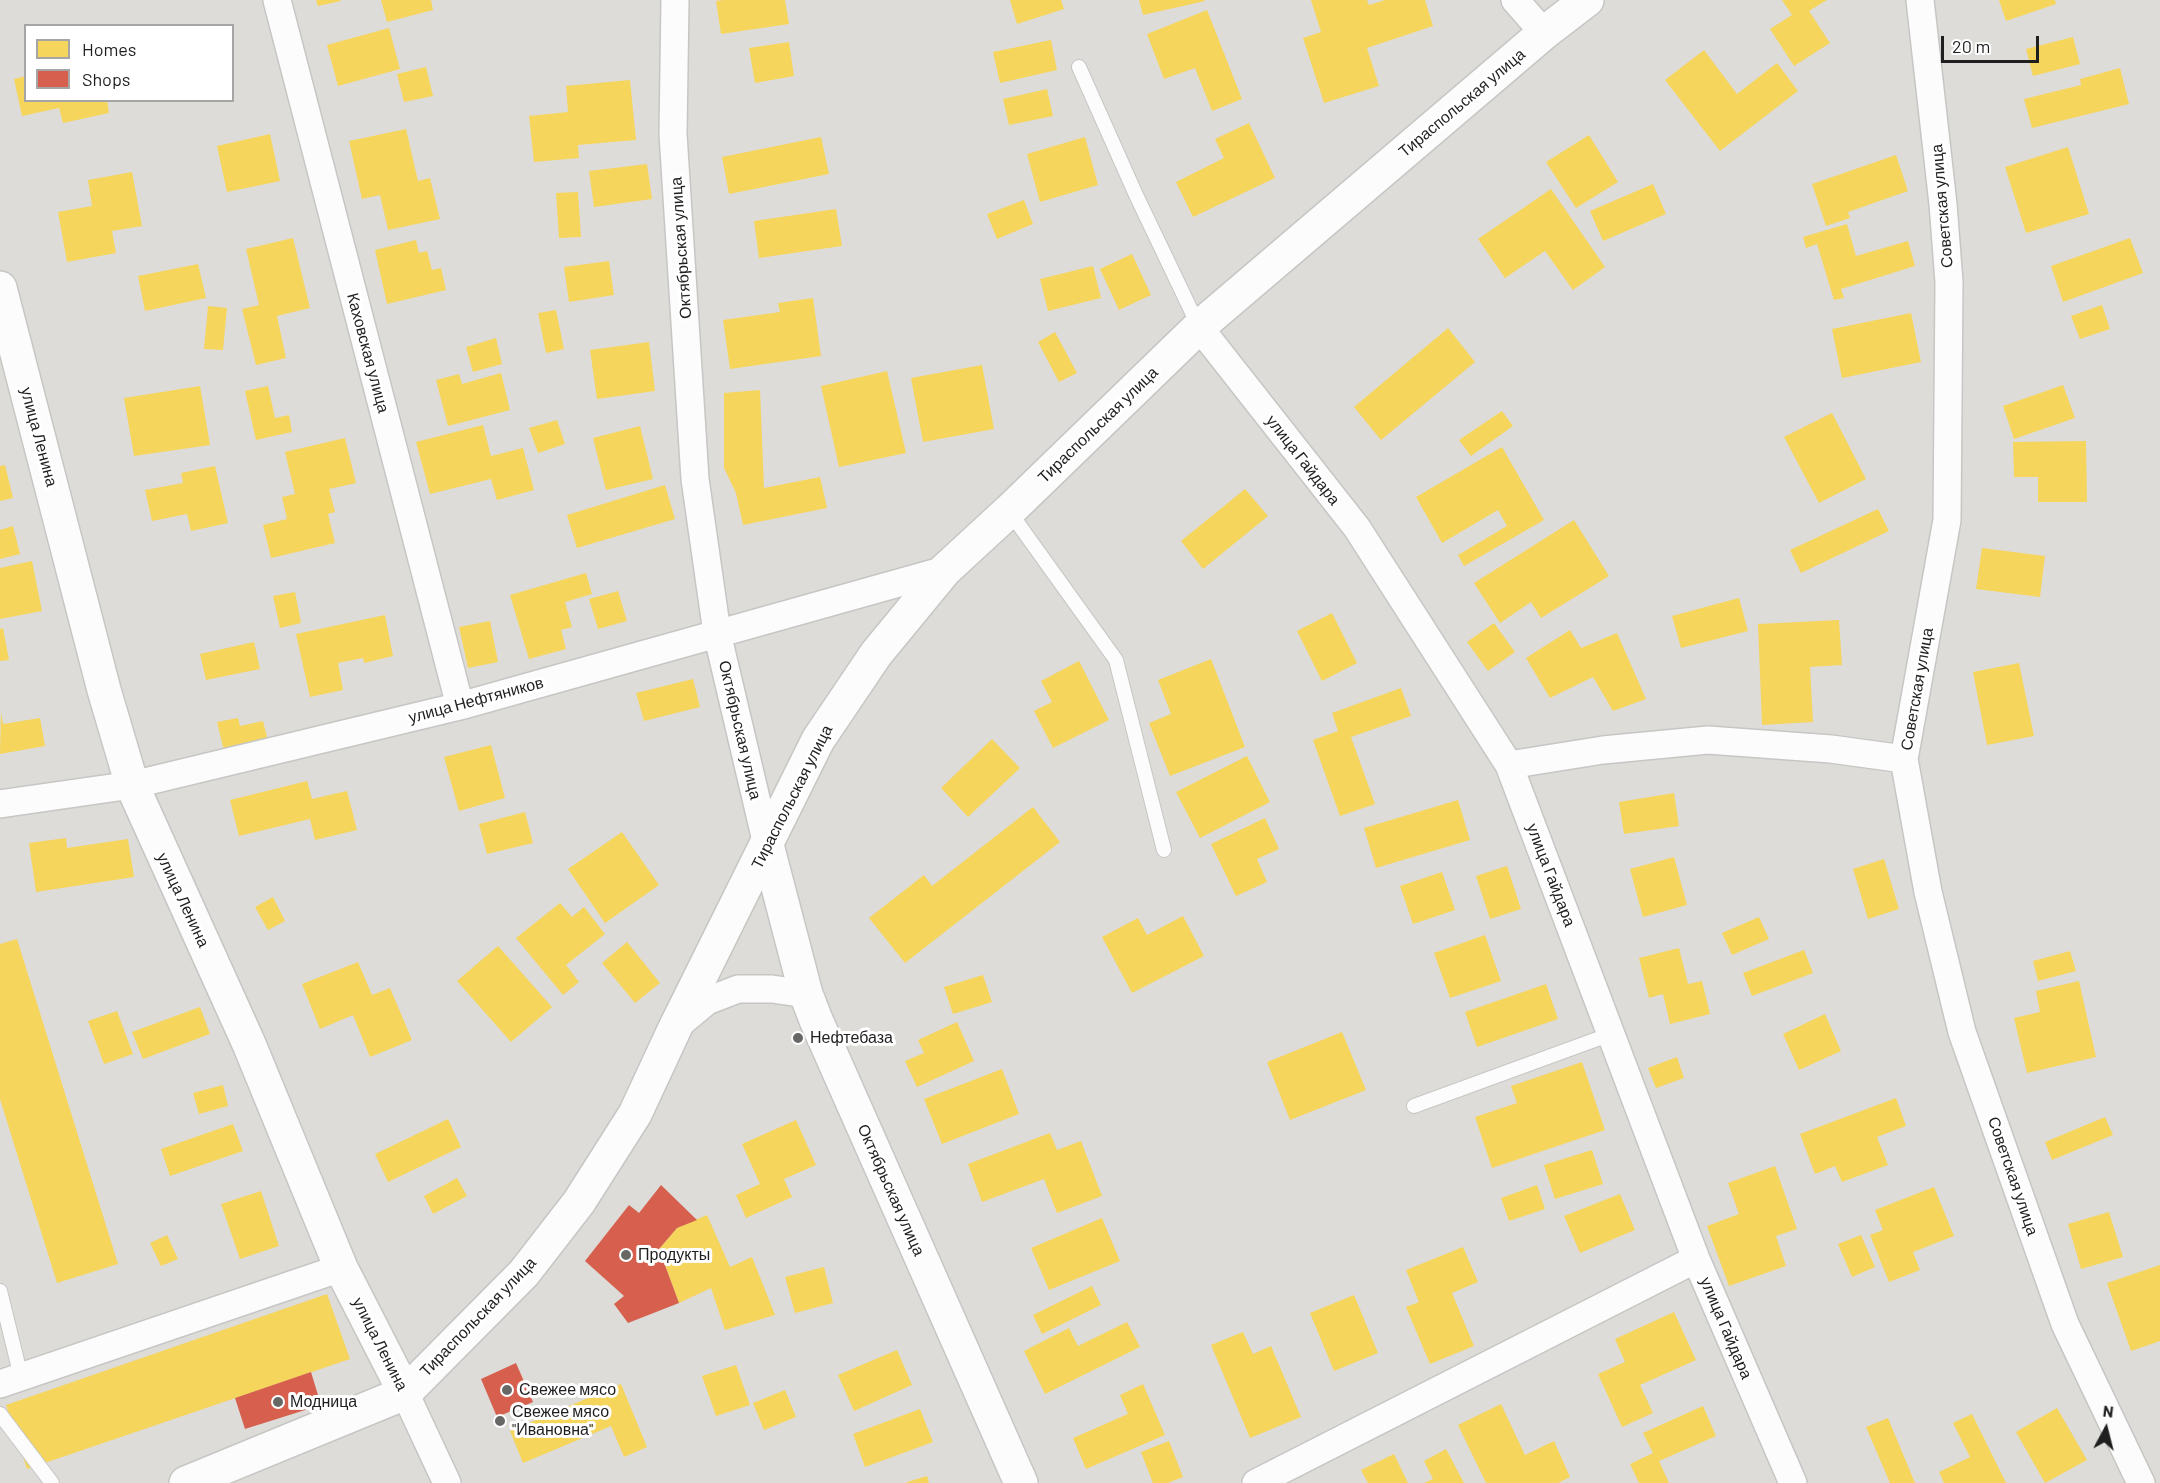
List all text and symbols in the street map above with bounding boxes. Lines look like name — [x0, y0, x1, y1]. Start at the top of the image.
legend — [24, 24, 234, 102]
scale bar — [1944, 24, 2042, 62]
text: 20 m — [1952, 35, 1990, 57]
text: Homes — [82, 38, 136, 60]
street label: Тираспольская улица — [1395, 45, 1529, 161]
text: Shops — [82, 68, 131, 90]
street label: Советская улица — [1927, 143, 1957, 269]
street label: Октябрьская улица — [666, 176, 696, 320]
street label: Каховская улица — [343, 291, 393, 415]
street label: Тираспольская улица — [1034, 363, 1162, 487]
street label: улица Ленина — [17, 385, 61, 489]
street label: улица Гайдара — [1262, 411, 1344, 509]
street label: Советская улица — [1897, 626, 1937, 752]
street label: Октябрьская улица — [715, 659, 765, 801]
street label: улица Нефтяников — [406, 673, 546, 727]
street label: Тираспольская улица — [747, 722, 837, 872]
street label: улица Гайдара — [1523, 821, 1579, 929]
street label: улица Ленина — [153, 850, 213, 950]
place label: Нефтебаза — [810, 1028, 893, 1048]
marker: Нефтебаза — [791, 1031, 805, 1045]
street label: Советская улица — [1984, 1114, 2042, 1238]
street label: Октябрьская улица — [853, 1121, 929, 1259]
place label: Продукты — [638, 1245, 710, 1265]
marker: Продукты — [619, 1248, 633, 1262]
street label: Тираспольская улица — [416, 1253, 540, 1381]
street label: улица Гайдара — [1696, 1274, 1756, 1382]
street label: улица Ленина — [348, 1294, 412, 1394]
place label: Свежее мясо — [519, 1380, 616, 1400]
marker: Свежее мясо — [500, 1383, 514, 1397]
place label: Модница — [290, 1392, 357, 1412]
marker: Модница — [271, 1395, 285, 1409]
north arrow — [2076, 1399, 2136, 1459]
text: N — [2102, 1401, 2115, 1421]
place label: Свежее мясо "Ивановна" — [512, 1402, 609, 1440]
marker: Свежее мясо "Ивановна" — [493, 1414, 507, 1428]

